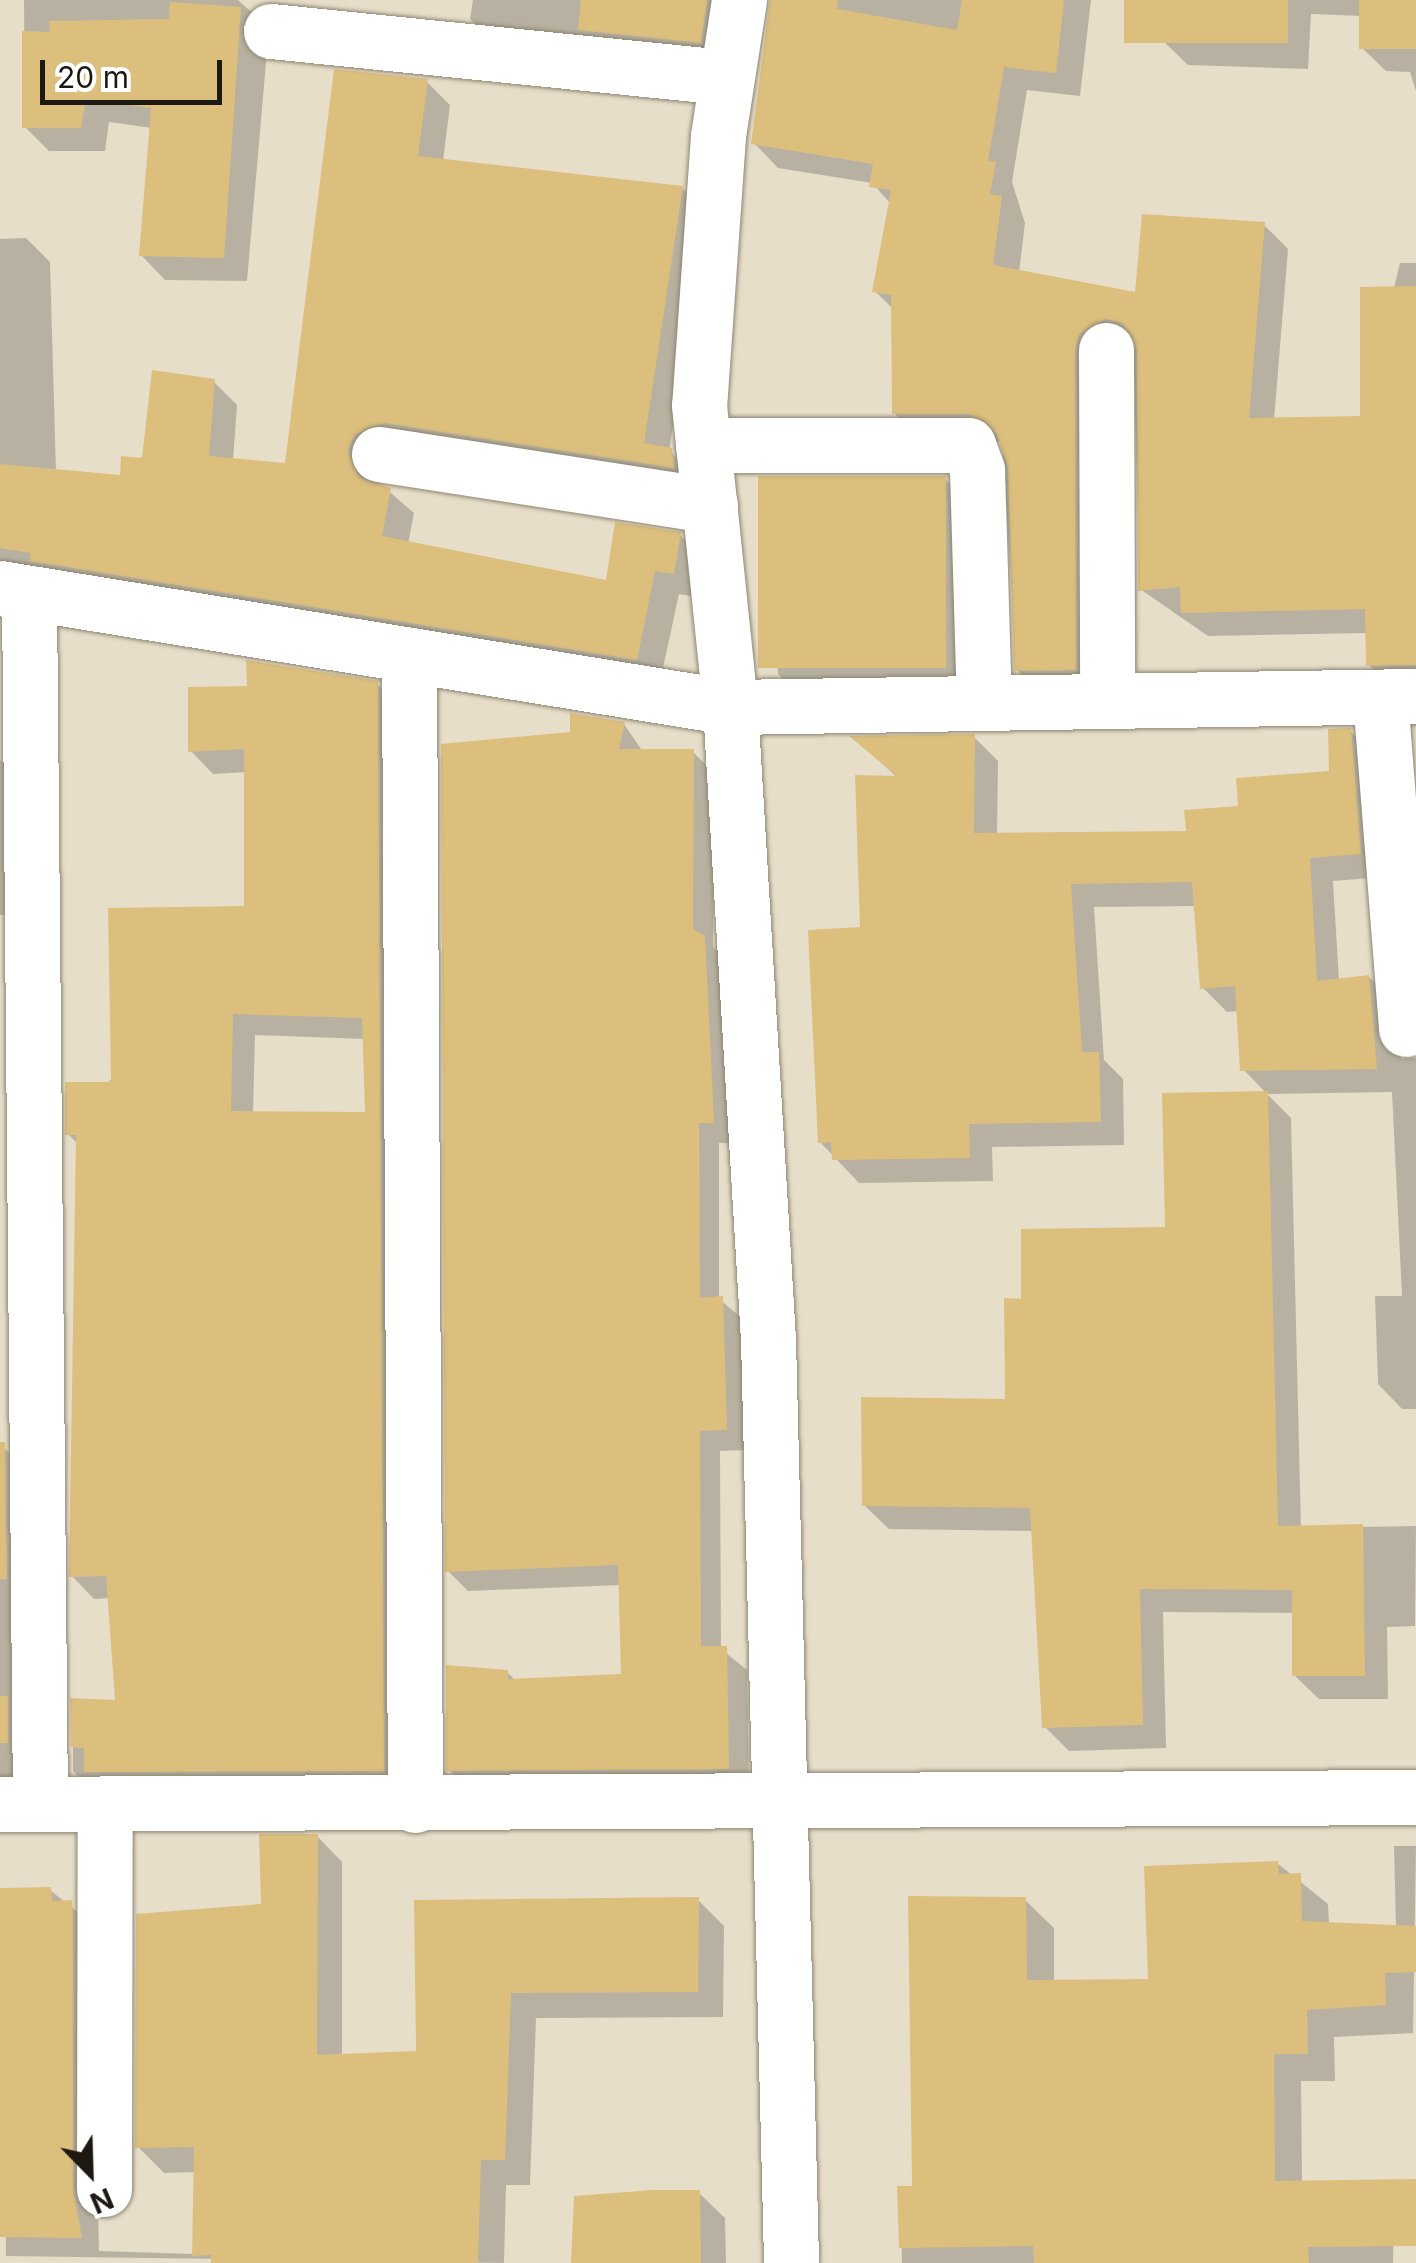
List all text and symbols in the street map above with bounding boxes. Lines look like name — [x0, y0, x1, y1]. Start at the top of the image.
scale bar — [45, 40, 228, 102]
text: 20 m — [57, 59, 129, 95]
north arrow — [40, 2123, 140, 2223]
text: N — [85, 2181, 118, 2220]

